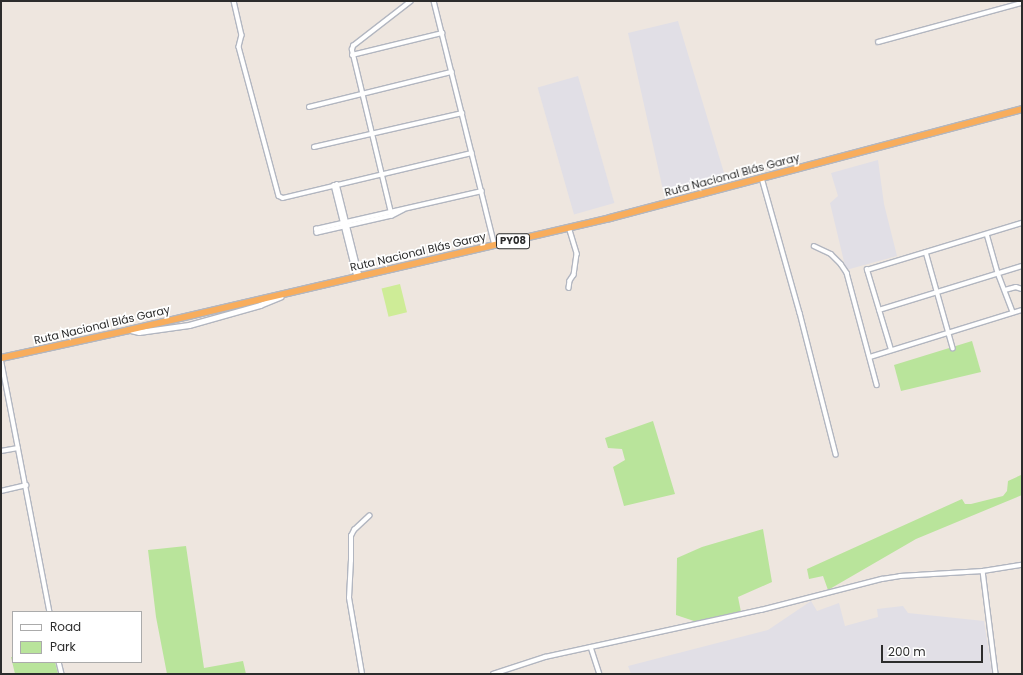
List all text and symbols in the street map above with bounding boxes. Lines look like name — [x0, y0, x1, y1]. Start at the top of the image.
street label: Ruta Nacional Blás Garay — [663, 151, 801, 199]
street label: Ruta Nacional Blás Garay — [349, 230, 487, 274]
road number: PY08 — [496, 233, 530, 249]
street label: Ruta Nacional Blás Garay — [33, 303, 171, 347]
legend — [12, 611, 142, 663]
text: Road — [50, 618, 81, 635]
scale bar — [883, 637, 985, 663]
text: Park — [50, 638, 76, 655]
text: 200 m — [888, 643, 926, 660]

